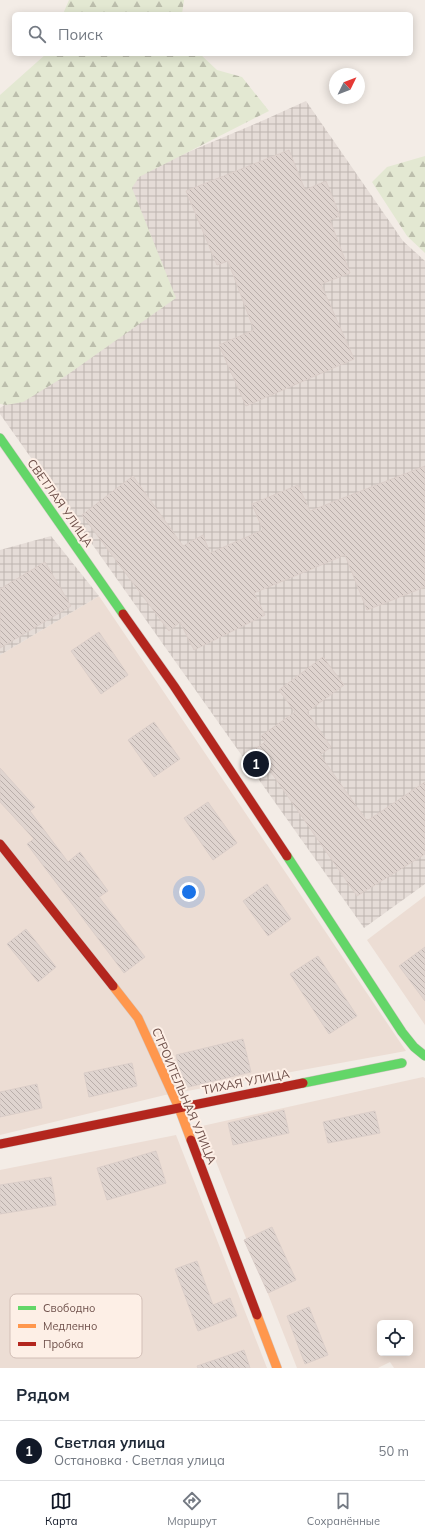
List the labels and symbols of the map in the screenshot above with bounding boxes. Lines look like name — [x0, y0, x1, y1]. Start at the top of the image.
north arrow — [329, 68, 365, 104]
street label: СВЕТЛАЯ УЛИЦА — [24, 456, 97, 550]
pin: 1 — [243, 749, 269, 779]
your location — [179, 882, 199, 902]
street label: СТРОИТЕЛЬНАЯ УЛИЦА — [149, 1025, 220, 1166]
street label: ТИХАЯ УЛИЦА — [201, 1066, 291, 1097]
legend — [10, 1294, 142, 1358]
text: Свободно — [43, 1301, 96, 1315]
text: Медленно — [43, 1319, 97, 1333]
text: Пробка — [43, 1337, 84, 1351]

